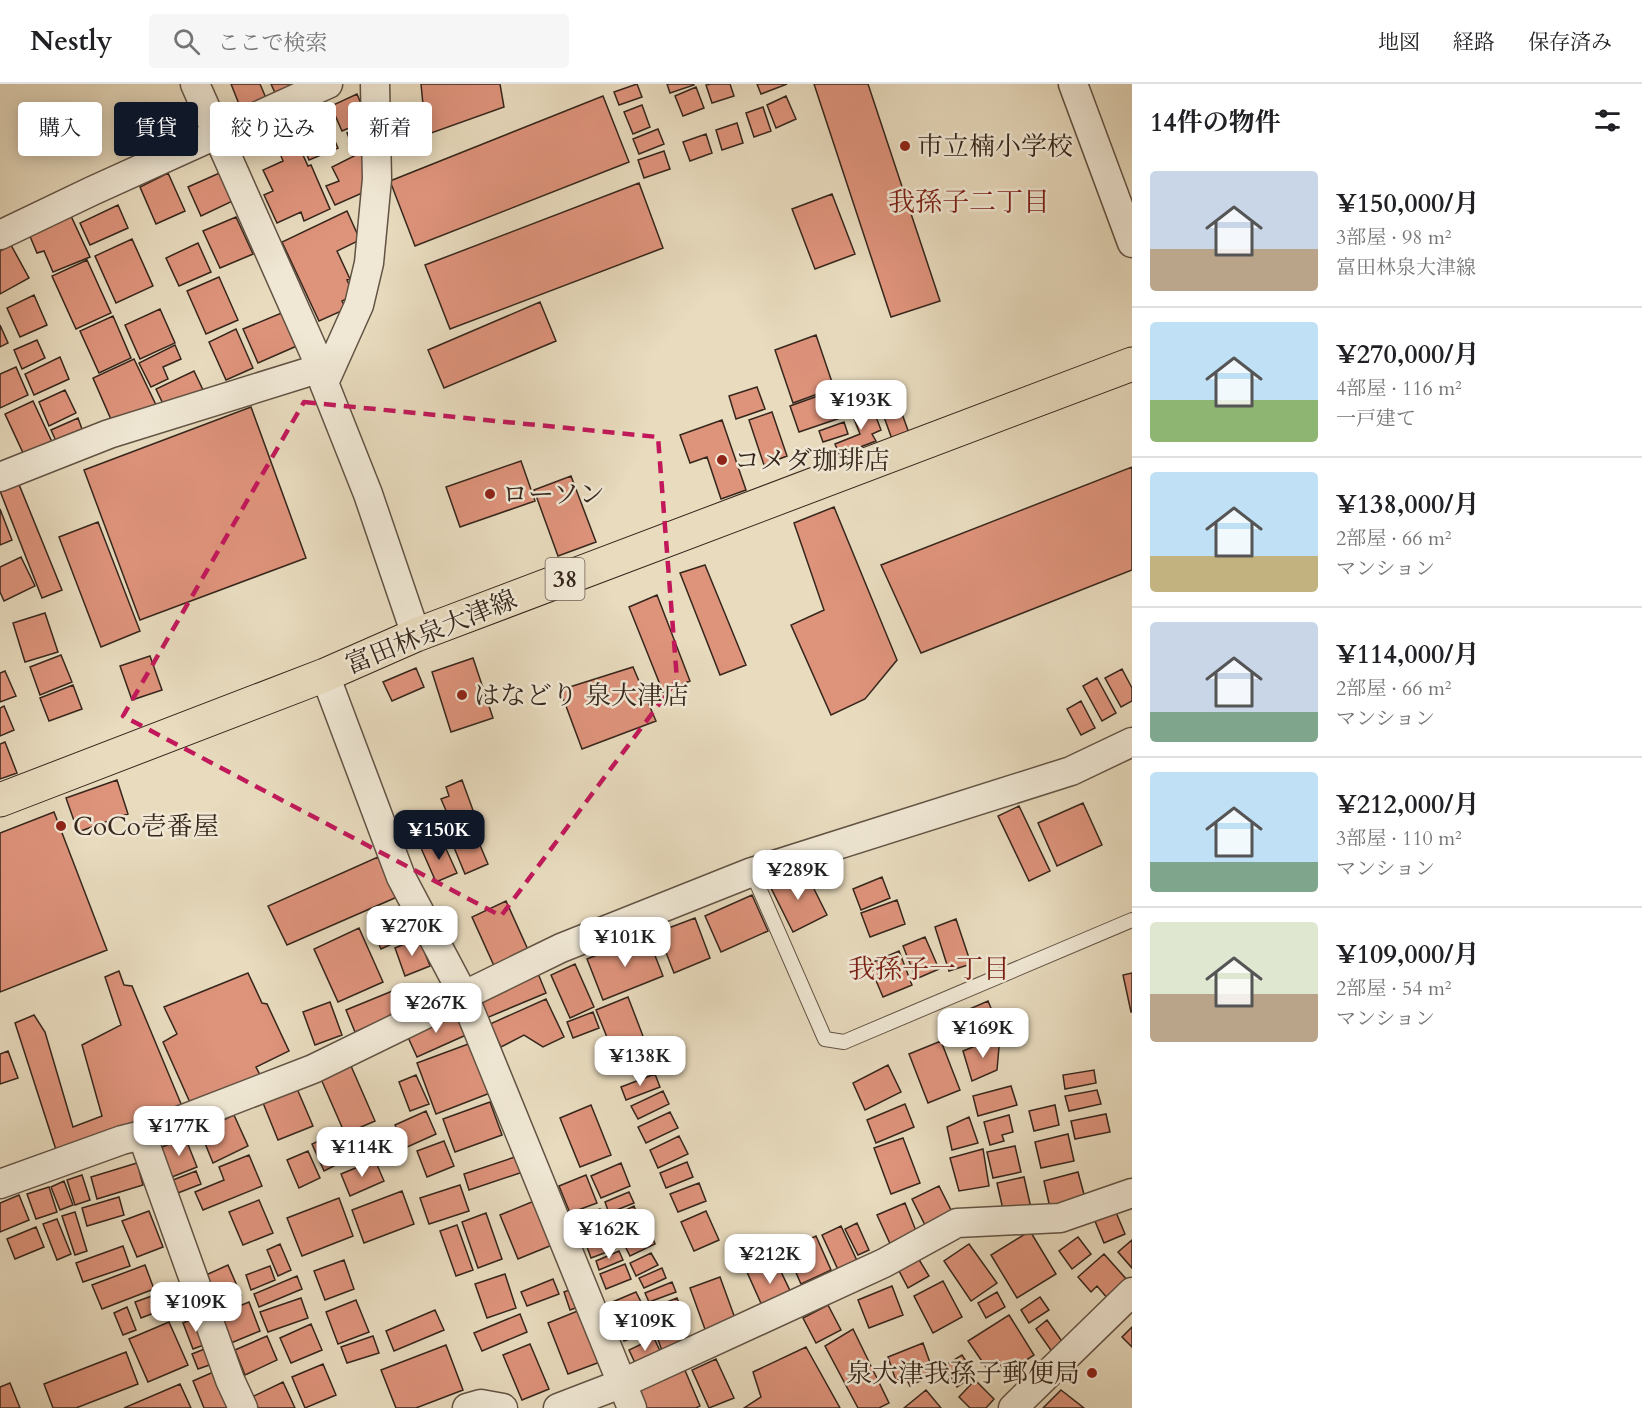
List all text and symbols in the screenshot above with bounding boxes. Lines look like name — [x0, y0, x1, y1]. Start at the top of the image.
search box — [149, 14, 569, 68]
text: Nestly — [30, 22, 113, 60]
icon: search — [170, 25, 203, 58]
text: ここで検索 — [218, 28, 328, 58]
text: 地図 — [1378, 28, 1420, 57]
text: 経路 — [1453, 28, 1495, 57]
text: 保存済み — [1528, 28, 1612, 57]
chip: 購入 — [18, 102, 102, 156]
chip: 賃貸 — [114, 102, 198, 156]
chip: 絞り込み — [210, 102, 336, 156]
chip: 新着 — [348, 102, 432, 156]
icon: filters — [1591, 104, 1624, 137]
text: 14件の物件 — [1150, 105, 1281, 140]
place label: 市立楠小学校 — [917, 129, 1073, 164]
marker: 市立楠小学校 — [898, 139, 912, 153]
district label: 我孫子二丁目 — [888, 184, 1050, 221]
text: ¥150,000/月 — [1336, 186, 1479, 221]
icon: home — [1198, 195, 1270, 267]
text: 3部屋 · 98 m² — [1336, 224, 1452, 251]
text: 富田林泉大津線 — [1336, 254, 1476, 281]
text: ¥270,000/月 — [1336, 337, 1479, 372]
icon: home — [1198, 346, 1270, 418]
text: 4部屋 · 116 m² — [1336, 375, 1462, 402]
pin: ¥193K — [819, 380, 903, 431]
text: ¥193K — [830, 386, 892, 413]
text: 一戸建て — [1336, 405, 1416, 432]
place label: コメダ珈琲店 — [734, 443, 890, 478]
marker: コメダ珈琲店 — [715, 453, 729, 467]
place label: ローソン — [502, 477, 605, 512]
marker: ローソン — [483, 487, 497, 501]
text: ¥138,000/月 — [1336, 487, 1479, 522]
icon: home — [1198, 496, 1270, 568]
text: 2部屋 · 66 m² — [1336, 525, 1452, 552]
text: マンション — [1336, 555, 1435, 582]
road number: 38 — [546, 558, 584, 600]
street label: 富田林泉大津線 — [340, 582, 522, 682]
text: ¥114,000/月 — [1336, 637, 1479, 672]
icon: home — [1198, 646, 1270, 718]
text: 2部屋 · 66 m² — [1336, 675, 1452, 702]
place label: はなどり 泉大津店 — [474, 678, 689, 713]
marker: はなどり 泉大津店 — [455, 688, 469, 702]
text: マンション — [1336, 705, 1435, 732]
text: ¥212,000/月 — [1336, 787, 1479, 822]
icon: home — [1198, 796, 1270, 868]
place label: CoCo壱番屋 — [73, 809, 219, 844]
pin: ¥150K — [397, 810, 481, 861]
text: ¥150K — [408, 816, 470, 843]
marker: CoCo壱番屋 — [54, 819, 68, 833]
text: 3部屋 · 110 m² — [1336, 825, 1462, 852]
pin: ¥289K — [756, 850, 840, 901]
text: マンション — [1336, 855, 1435, 882]
text: ¥289K — [767, 856, 829, 883]
pin: ¥270K — [370, 906, 454, 957]
text: ¥270K — [381, 912, 443, 939]
pin: ¥101K — [583, 917, 667, 968]
text: ¥101K — [594, 923, 656, 950]
text: ¥109,000/月 — [1336, 937, 1479, 972]
icon: home — [1198, 946, 1270, 1018]
district label: 我孫子一丁目 — [848, 951, 1010, 988]
text: 2部屋 · 54 m² — [1336, 975, 1452, 1002]
pin: ¥267K — [394, 983, 478, 1034]
text: ¥267K — [405, 989, 467, 1016]
text: マンション — [1336, 1005, 1435, 1032]
pin: ¥169K — [941, 1008, 1025, 1059]
text: ¥169K — [952, 1014, 1014, 1041]
pin: ¥138K — [598, 1036, 682, 1087]
text: ¥138K — [609, 1042, 671, 1069]
pin: ¥177K — [137, 1106, 221, 1157]
text: ¥177K — [148, 1112, 210, 1139]
pin: ¥114K — [320, 1127, 404, 1178]
text: ¥114K — [331, 1133, 393, 1160]
pin: ¥162K — [567, 1209, 651, 1260]
text: ¥162K — [578, 1215, 640, 1242]
pin: ¥212K — [728, 1234, 812, 1285]
text: ¥212K — [739, 1240, 801, 1267]
pin: ¥109K — [154, 1282, 238, 1333]
text: ¥109K — [165, 1288, 227, 1315]
pin: ¥109K — [603, 1301, 687, 1352]
text: ¥109K — [614, 1307, 676, 1334]
place label: 泉大津我孫子郵便局 — [846, 1356, 1080, 1391]
marker: 泉大津我孫子郵便局 — [1085, 1366, 1099, 1380]

